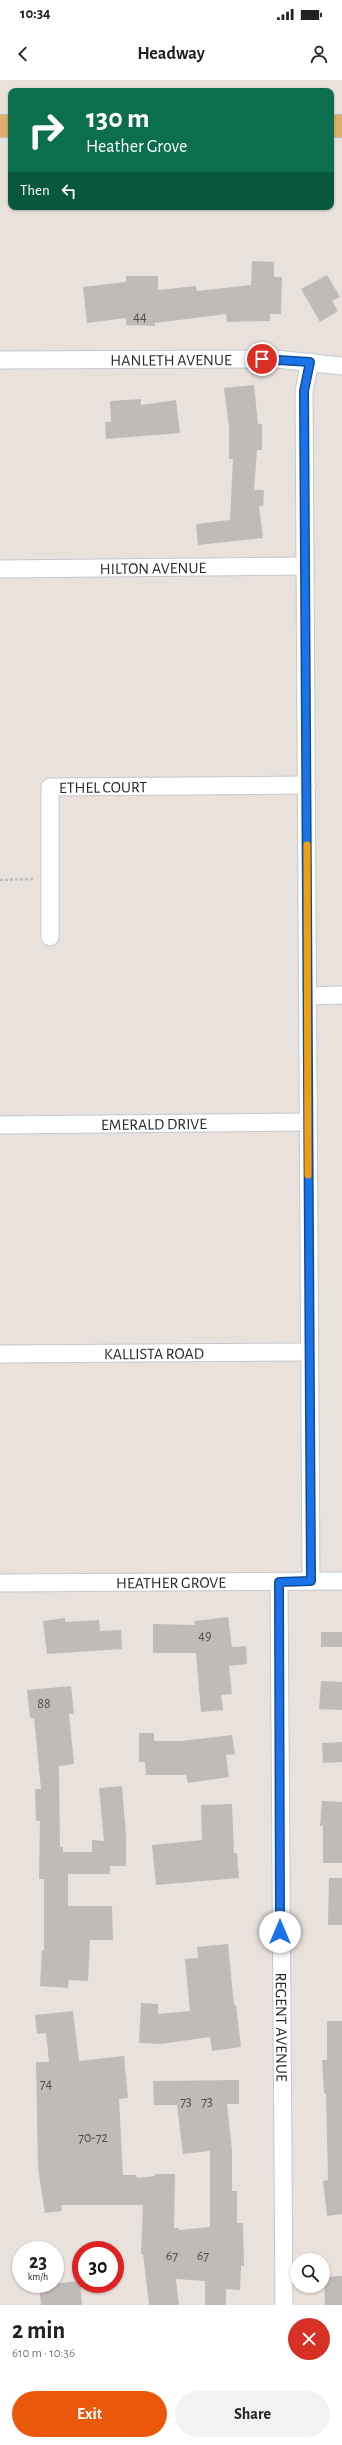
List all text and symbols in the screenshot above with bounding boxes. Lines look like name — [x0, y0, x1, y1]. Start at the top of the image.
text: 10:34 — [20, 6, 51, 21]
icon: back — [12, 43, 34, 65]
icon: person — [308, 43, 330, 65]
text: Headway — [137, 45, 205, 63]
icon: right — [20, 104, 72, 156]
text: 130 m — [86, 105, 150, 133]
text: Heather Grove — [86, 138, 187, 156]
icon: left — [58, 180, 80, 202]
text: Then — [20, 183, 50, 198]
house number: 44 — [133, 310, 147, 324]
pin — [245, 342, 279, 376]
icon: arrive — [251, 348, 273, 370]
street label: HANLETH AVENUE — [110, 352, 232, 369]
street label: HILTON AVENUE — [100, 560, 207, 577]
street label: ETHEL COURT — [59, 779, 147, 796]
street label: EMERALD DRIVE — [101, 1116, 207, 1133]
street label: KALLISTA ROAD — [104, 1346, 204, 1362]
street label: HEATHER GROVE — [116, 1575, 226, 1591]
house number: 49 — [198, 1629, 212, 1643]
house number: 88 — [37, 1697, 51, 1711]
position arrow — [259, 1911, 301, 1953]
street label: REGENT AVENUE — [273, 1972, 289, 2082]
house number: 74 — [40, 2077, 53, 2091]
house number: 73 — [180, 2095, 192, 2109]
house number: 73 — [201, 2095, 213, 2109]
house number: 70-72 — [78, 2131, 108, 2145]
speed limit sign: 30 — [72, 2241, 124, 2293]
house number: 67 — [166, 2249, 178, 2263]
house number: 67 — [197, 2249, 209, 2263]
text: 23 — [29, 2252, 47, 2272]
map controls — [290, 2253, 330, 2293]
button: search — [290, 2253, 330, 2293]
text: km/h — [28, 2272, 48, 2282]
button: close — [288, 2318, 330, 2360]
text: 2 min — [12, 2319, 65, 2343]
text: 610 m · 10:36 — [12, 2347, 75, 2360]
button: Exit — [12, 2391, 167, 2437]
button: Share — [175, 2391, 330, 2437]

